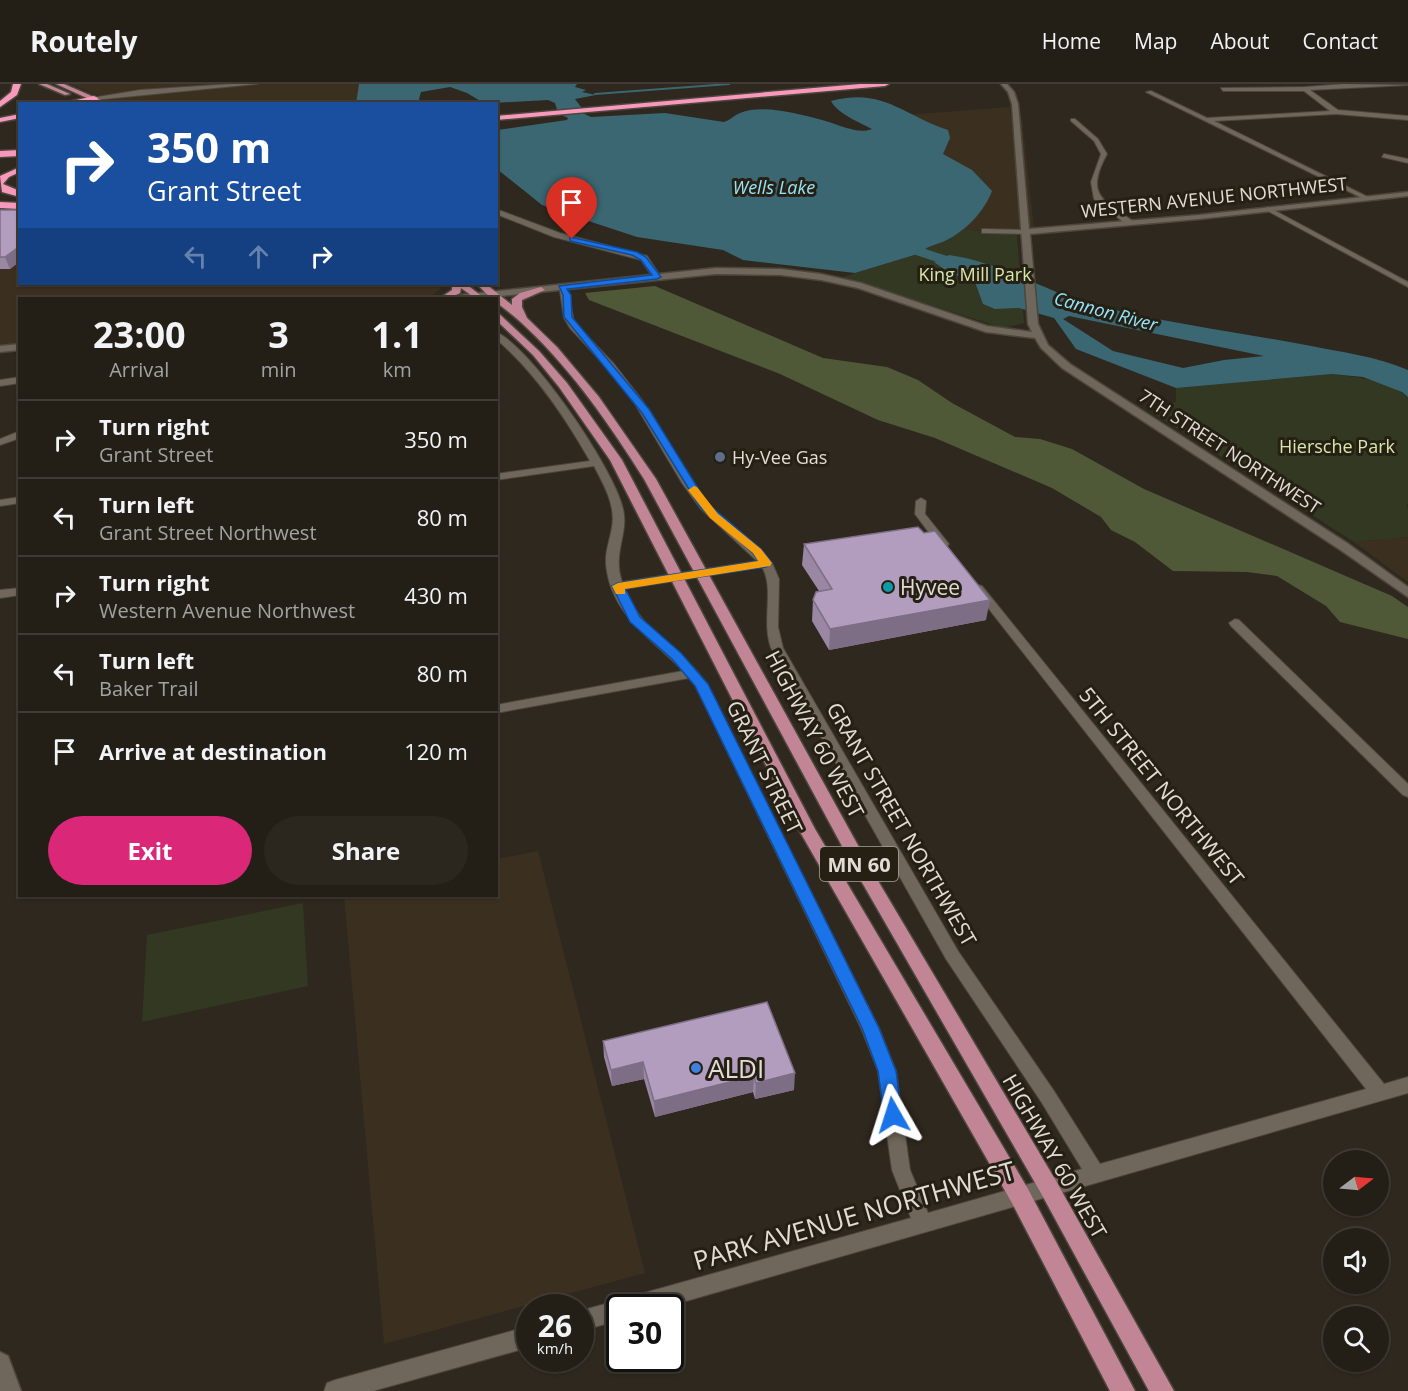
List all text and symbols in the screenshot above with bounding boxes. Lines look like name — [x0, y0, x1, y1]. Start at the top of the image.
text: Routely — [30, 22, 137, 60]
text: Home — [1042, 27, 1101, 55]
text: Map — [1134, 27, 1177, 55]
text: About — [1210, 27, 1270, 55]
text: Contact — [1303, 27, 1378, 55]
text: 350 m — [147, 118, 271, 175]
icon: right — [48, 126, 126, 204]
street label: WESTERN AVENUE NORTHWEST — [1080, 171, 1348, 223]
text: Grant Street — [147, 172, 301, 209]
water label: Wells Lake — [733, 175, 815, 199]
pin — [546, 177, 597, 239]
icon: arrive — [555, 186, 588, 219]
icon: left — [179, 240, 212, 273]
icon: ahead — [242, 240, 275, 273]
icon: right — [305, 240, 338, 273]
park label: King Mill Park — [918, 262, 1032, 286]
water label: Cannon River — [1052, 286, 1161, 337]
text: 23:00 — [93, 310, 186, 359]
text: 3 — [268, 310, 289, 359]
text: 1.1 — [372, 310, 423, 359]
text: Arrival — [109, 356, 169, 383]
text: min — [261, 356, 296, 383]
text: km — [383, 356, 412, 383]
street label: 7TH STREET NORTHWEST — [1135, 383, 1325, 519]
text: Turn right — [99, 411, 210, 441]
icon: right — [48, 423, 81, 456]
text: 350 m — [404, 424, 468, 454]
park label: Hiersche Park — [1279, 434, 1396, 458]
text: Grant Street — [99, 441, 213, 468]
place label: Hy-Vee Gas — [732, 445, 827, 469]
marker: Hy-Vee Gas — [713, 450, 727, 464]
text: Turn left — [99, 489, 194, 519]
icon: left — [48, 501, 81, 534]
text: 80 m — [417, 502, 468, 532]
text: Grant Street Northwest — [99, 519, 317, 546]
text: Turn right — [99, 567, 210, 597]
place label: Hyvee — [900, 573, 960, 601]
icon: right — [48, 579, 81, 612]
text: 430 m — [404, 580, 468, 610]
marker: Hyvee — [881, 580, 895, 594]
text: Western Avenue Northwest — [99, 597, 355, 624]
text: Turn left — [99, 645, 194, 675]
street label: HIGHWAY 60 WEST — [759, 645, 871, 823]
icon: left — [48, 657, 81, 690]
text: 80 m — [417, 658, 468, 688]
text: Baker Trail — [99, 675, 199, 702]
street label: 5TH STREET NORTHWEST — [1073, 681, 1251, 891]
street label: GRANT STREET — [721, 696, 810, 839]
street label: GRANT STREET NORTHWEST — [821, 697, 984, 951]
icon: arrive — [48, 735, 81, 768]
text: Arrive at destination — [99, 736, 327, 766]
text: 120 m — [404, 736, 468, 766]
button: Exit — [48, 816, 252, 885]
button: Share — [264, 816, 468, 885]
road number: MN 60 — [820, 847, 898, 881]
place label: ALDI — [708, 1050, 764, 1086]
marker: ALDI — [689, 1061, 703, 1075]
street label: HIGHWAY 60 WEST — [996, 1069, 1114, 1244]
position arrow — [861, 1083, 925, 1147]
north arrow — [1323, 1150, 1389, 1216]
map controls — [1323, 1150, 1389, 1372]
street label: PARK AVENUE NORTHWEST — [689, 1152, 1020, 1278]
button: sound — [1323, 1228, 1389, 1294]
speed limit sign: 30 — [606, 1294, 684, 1372]
text: 26 — [538, 1305, 572, 1346]
button: search — [1323, 1306, 1389, 1372]
text: km/h — [537, 1338, 573, 1358]

